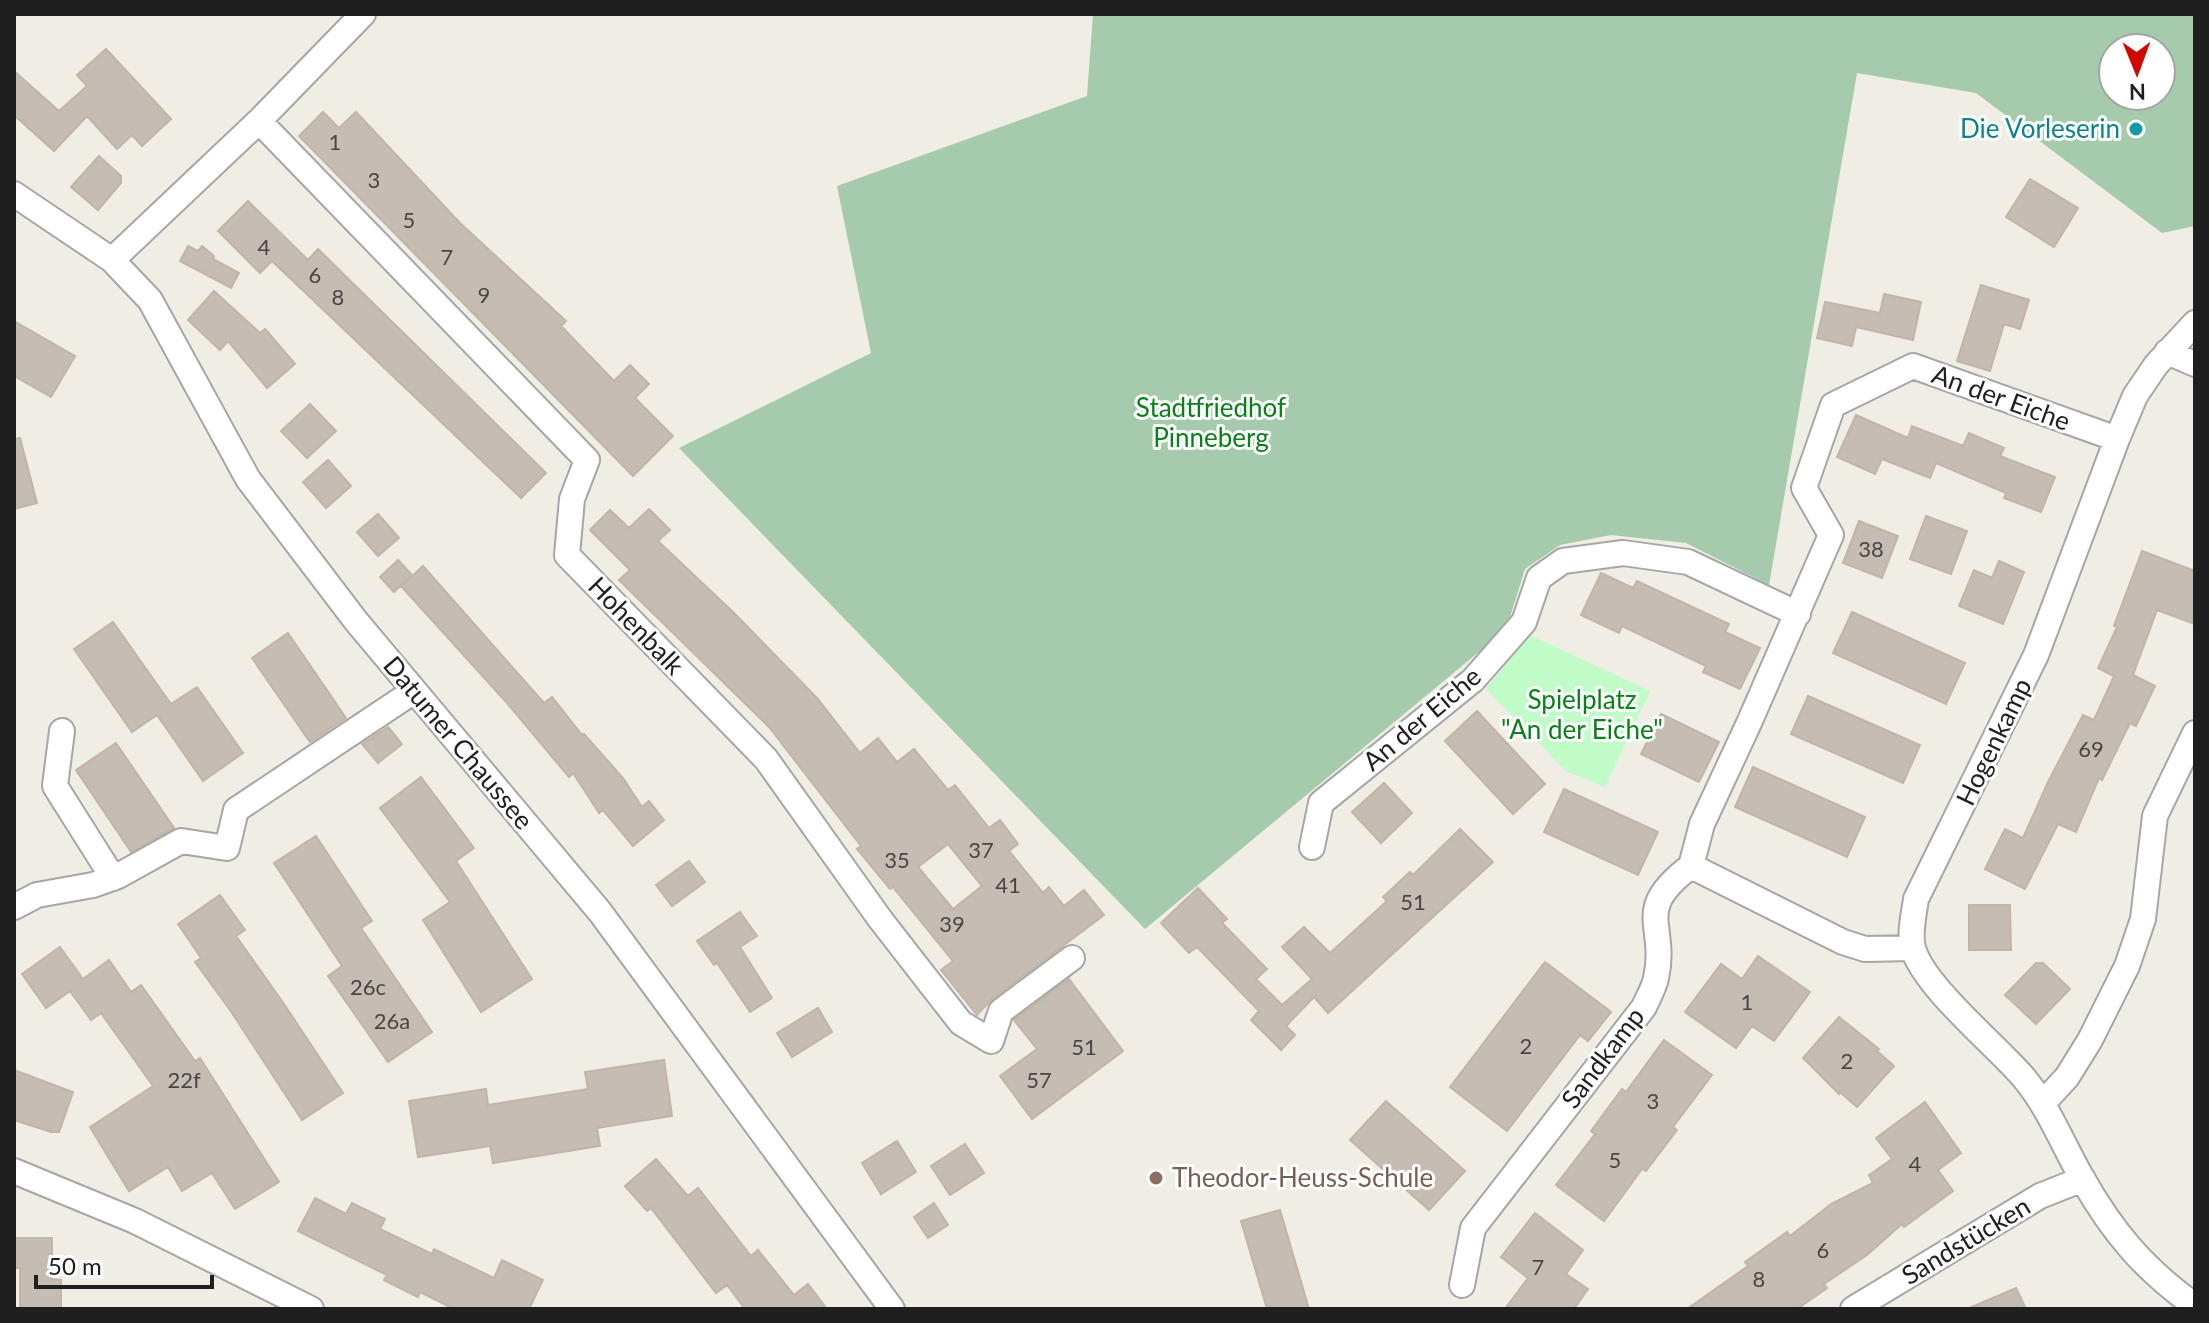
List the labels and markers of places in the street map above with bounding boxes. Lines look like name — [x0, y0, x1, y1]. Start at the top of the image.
place label: Die Vorleserin — [1960, 112, 2120, 144]
marker: Die Vorleserin — [2127, 120, 2145, 138]
place label: Theodor-Heuss-Schule — [1172, 1161, 1433, 1193]
marker: Theodor-Heuss-Schule — [1147, 1169, 1165, 1187]

